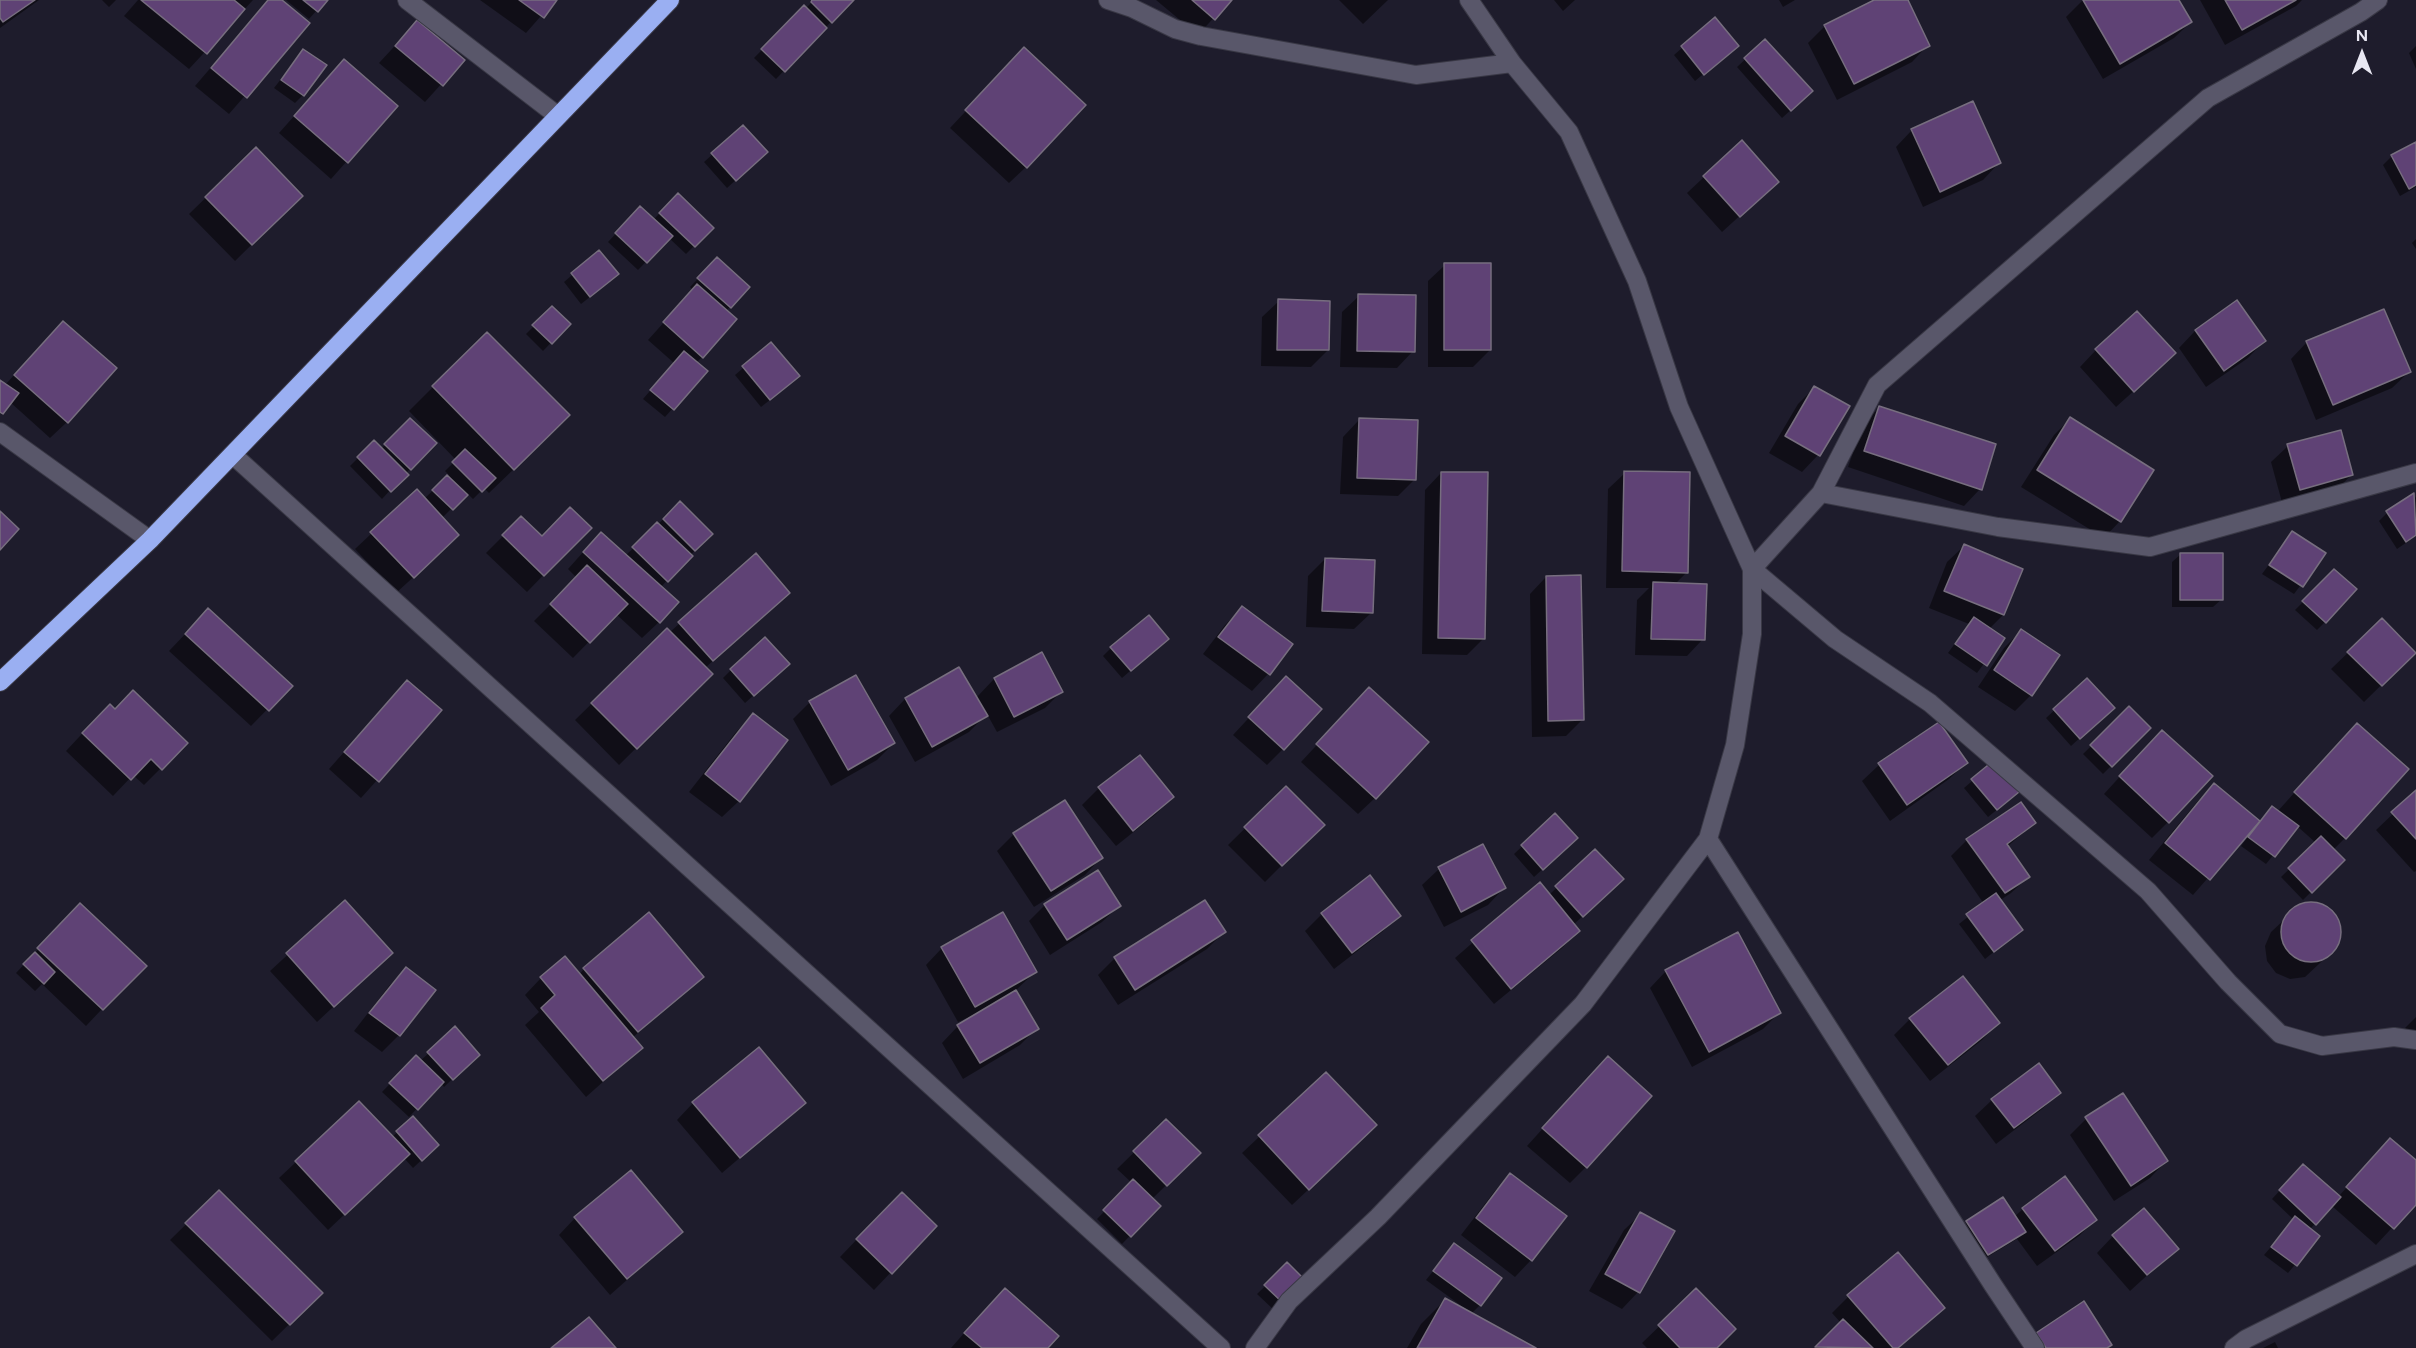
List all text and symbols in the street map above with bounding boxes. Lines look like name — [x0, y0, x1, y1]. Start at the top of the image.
north arrow — [2332, 24, 2392, 84]
text: N — [2356, 26, 2368, 45]

